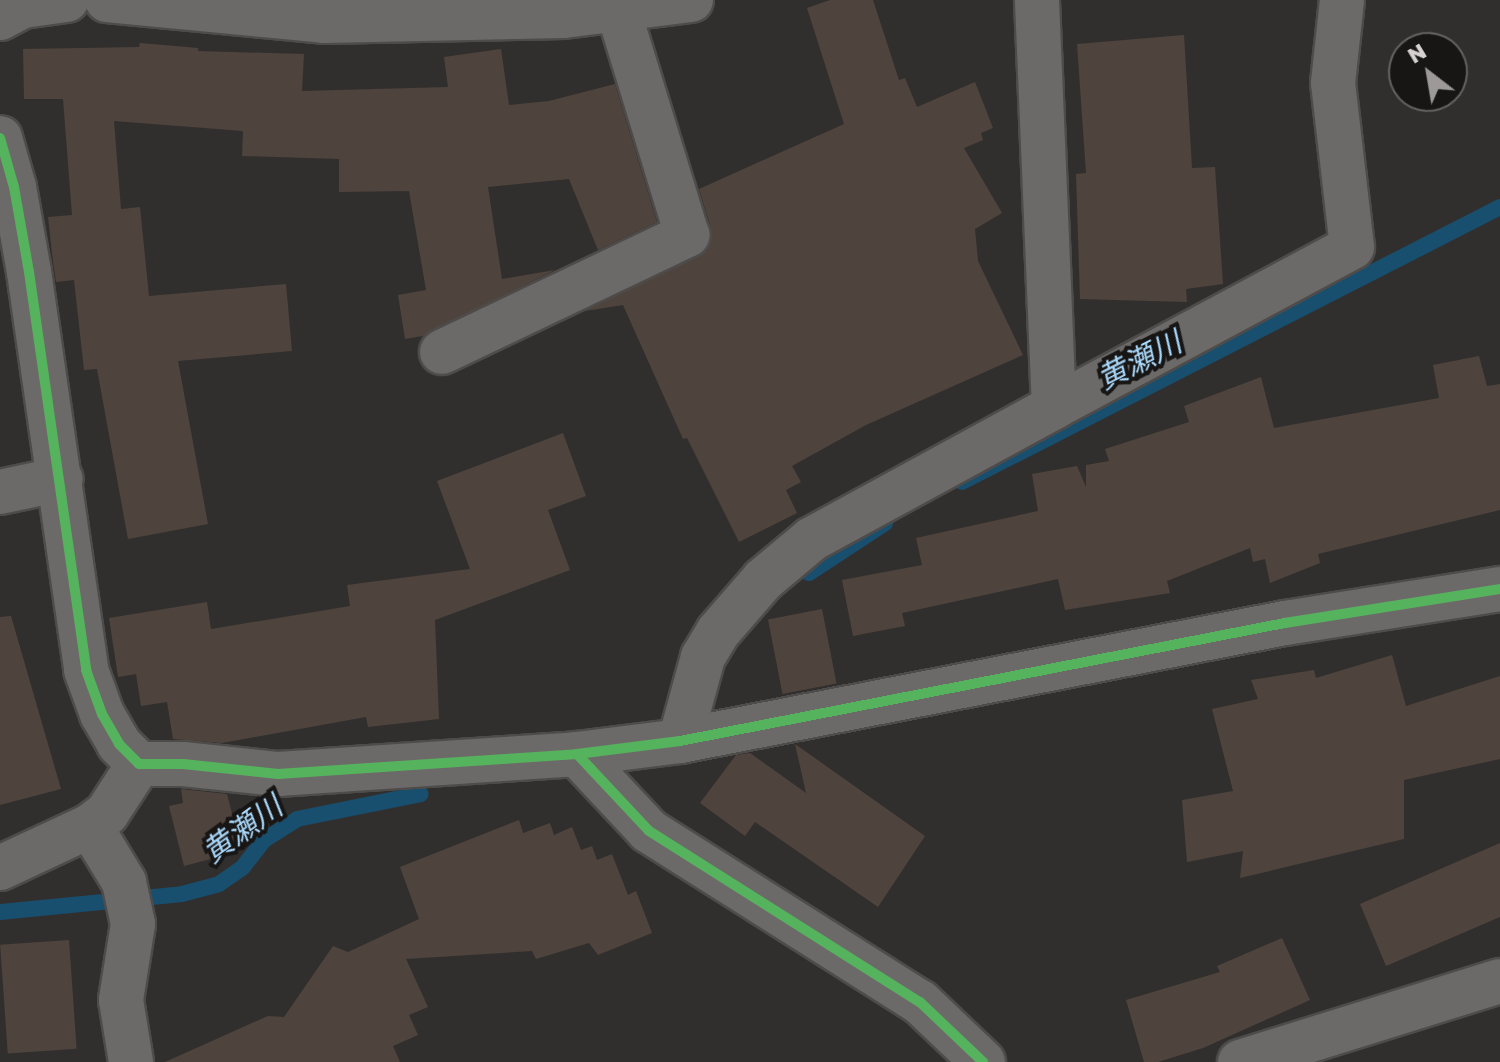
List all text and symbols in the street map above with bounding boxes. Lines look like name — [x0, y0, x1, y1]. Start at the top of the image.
north arrow — [1388, 32, 1468, 112]
text: N — [1402, 37, 1431, 69]
water label: 黄瀬川 — [1091, 324, 1187, 396]
water label: 黄瀬川 — [195, 788, 289, 870]

